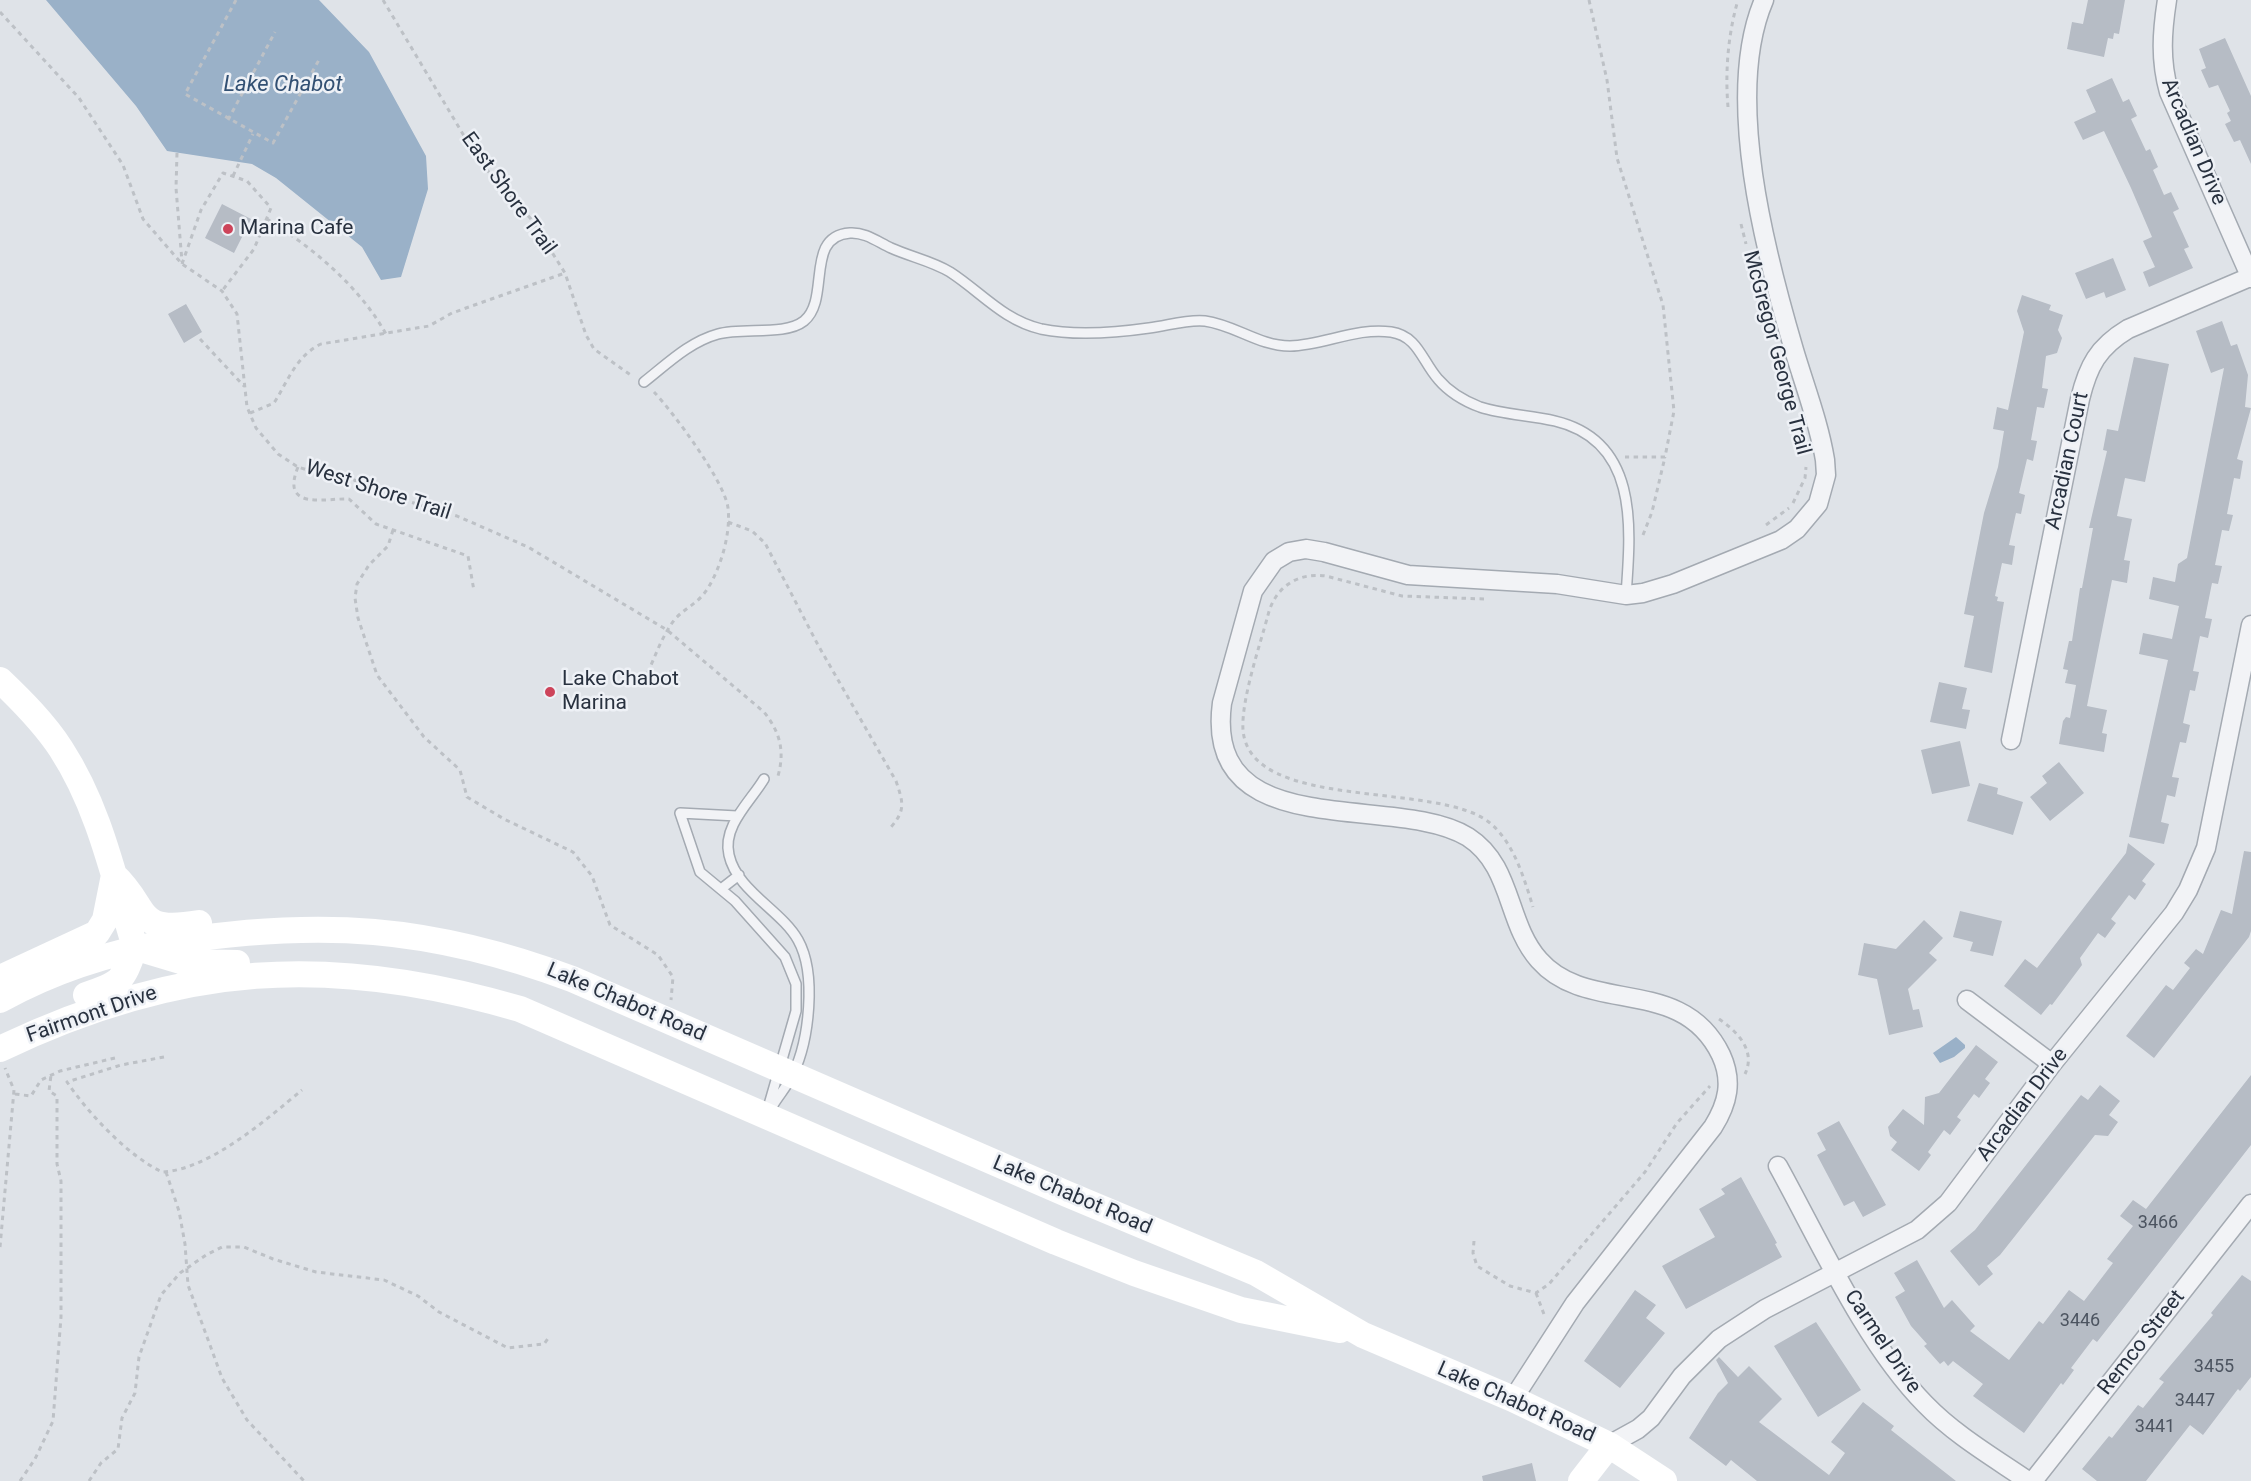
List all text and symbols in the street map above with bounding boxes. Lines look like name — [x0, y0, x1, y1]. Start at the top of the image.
water label: Lake Chabot — [224, 72, 342, 98]
street label: Arcadian Drive — [2155, 75, 2231, 209]
street label: East Shore Trail — [455, 128, 561, 260]
place label: Marina Cafe — [240, 216, 353, 242]
marker: Marina Cafe — [221, 222, 235, 236]
street label: McGregor George Trail — [1737, 248, 1815, 458]
street label: Arcadian Court — [2041, 390, 2095, 532]
street label: West Shore Trail — [302, 456, 454, 526]
place label: Lake Chabot Marina — [562, 667, 679, 717]
marker: Lake Chabot Marina — [543, 685, 557, 699]
street label: Lake Chabot Road — [543, 958, 709, 1048]
street label: Fairmont Drive — [24, 981, 160, 1049]
street label: Arcadian Drive — [1972, 1043, 2074, 1167]
street label: Lake Chabot Road — [989, 1151, 1155, 1241]
house number: 3466 — [2138, 1212, 2178, 1234]
street label: Carmel Drive — [1838, 1286, 1926, 1398]
street label: Remco Street — [2093, 1286, 2191, 1400]
house number: 3446 — [2060, 1310, 2100, 1332]
house number: 3455 — [2194, 1356, 2234, 1378]
street label: Lake Chabot Road — [1433, 1357, 1599, 1449]
house number: 3447 — [2175, 1390, 2215, 1412]
house number: 3441 — [2135, 1416, 2175, 1438]

